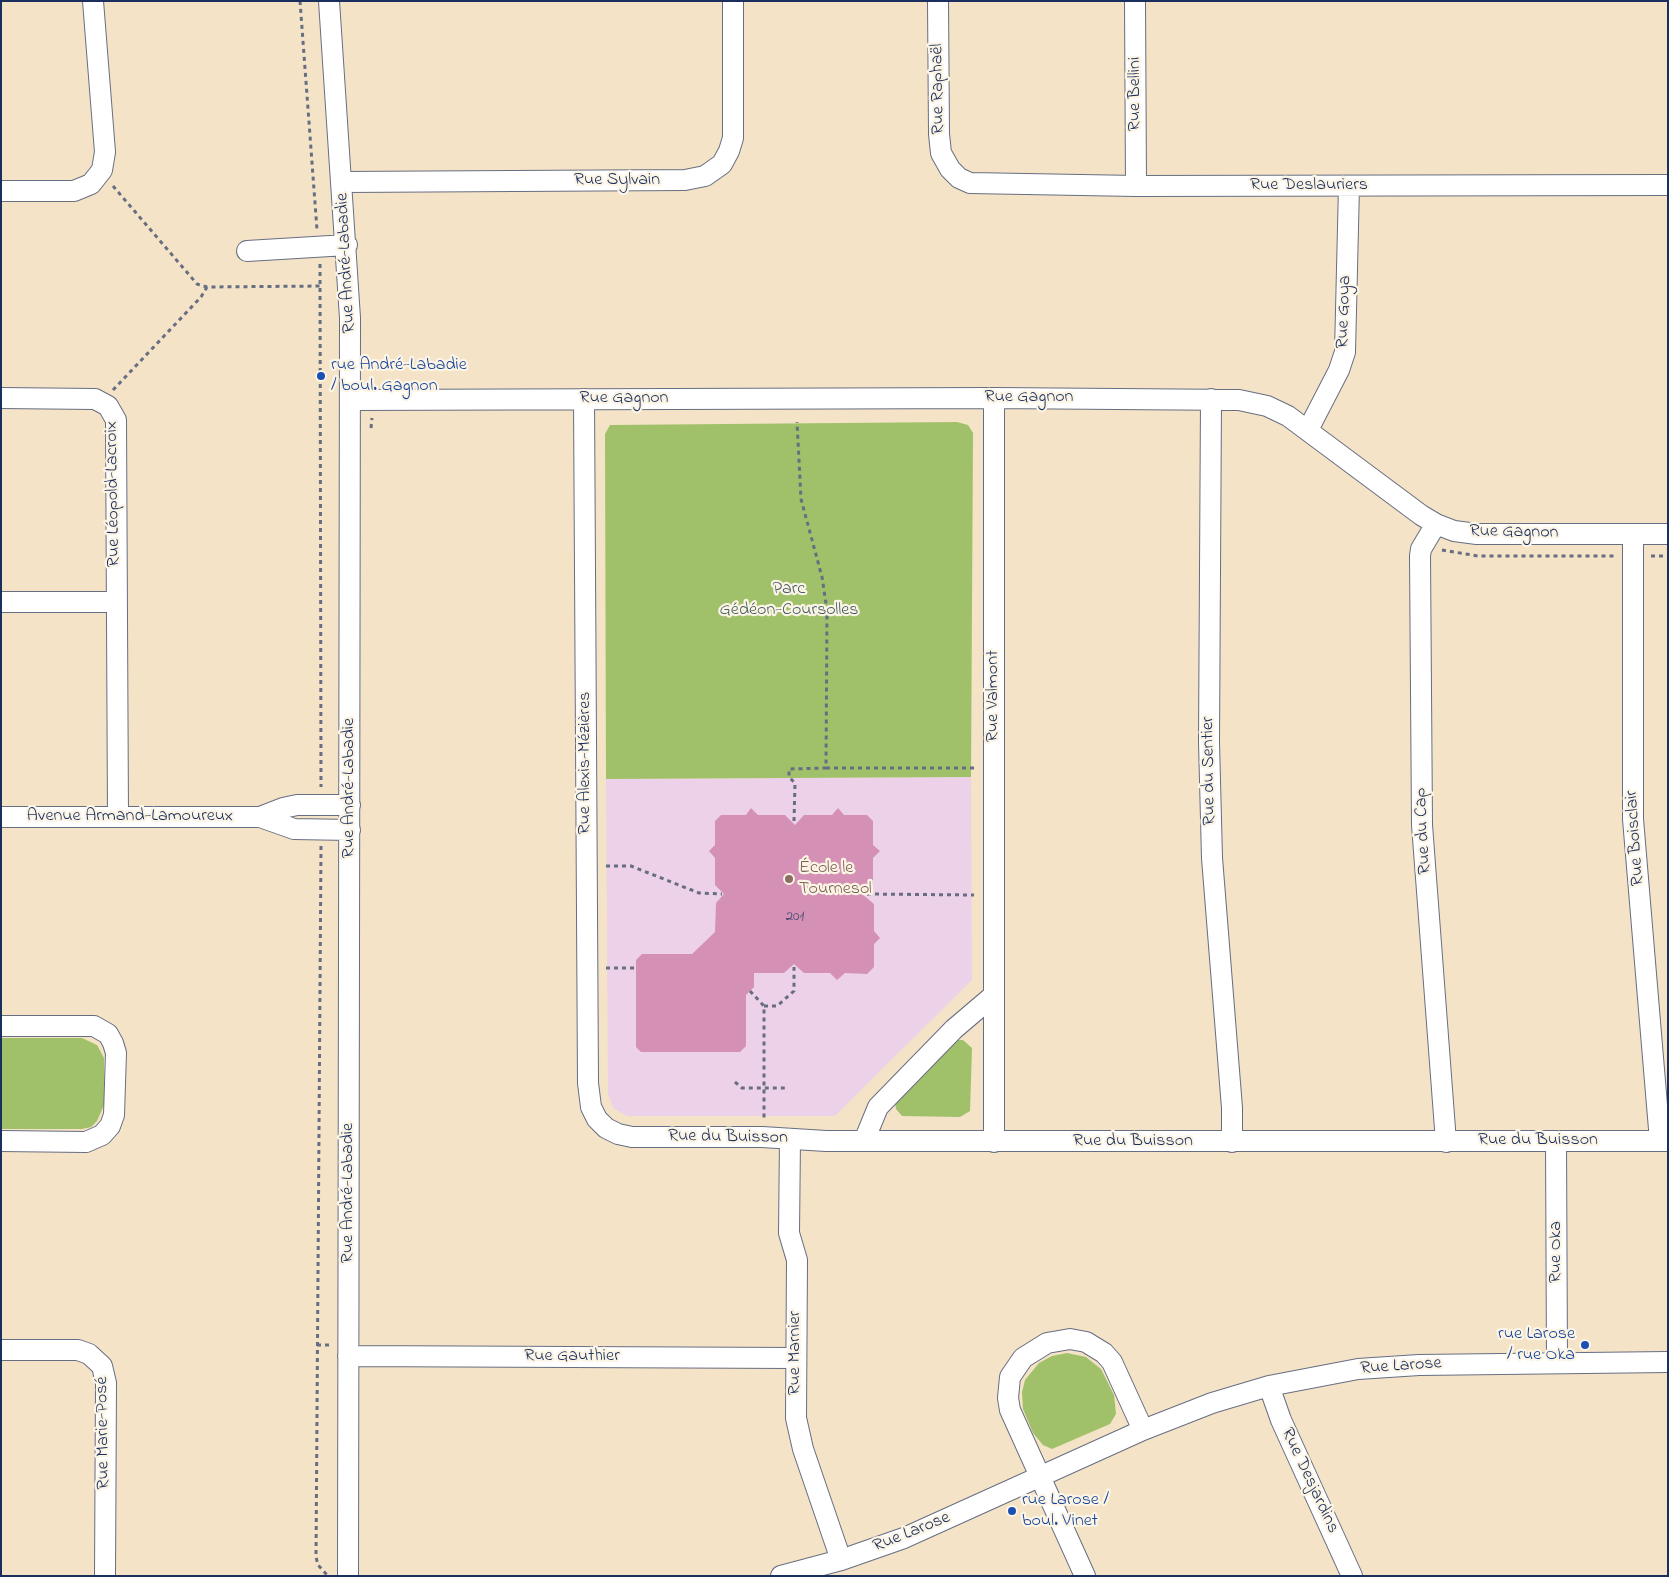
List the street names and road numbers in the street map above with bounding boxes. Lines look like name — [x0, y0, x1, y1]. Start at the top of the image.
street label: Rue Raphaël — [927, 43, 951, 135]
street label: Rue Bellini — [1125, 57, 1147, 131]
street label: Rue Sylvain — [574, 170, 660, 192]
street label: Rue Deslauriers — [1250, 175, 1368, 197]
street label: Rue André-Labadie — [333, 192, 361, 334]
street label: Rue Goya — [1333, 275, 1357, 349]
street label: Rue Gagnon — [985, 387, 1073, 409]
street label: Rue Gagnon — [580, 388, 668, 410]
street label: Rue Léopold-Lacroix — [102, 421, 126, 567]
street label: Rue Gagnon — [1469, 521, 1559, 545]
street label: Rue Valmont — [983, 650, 1005, 742]
street label: Rue Alexis-Mézières — [575, 692, 597, 834]
street label: Rue du Sentier — [1198, 716, 1222, 826]
street label: Rue André-Labadie — [339, 718, 361, 858]
street label: Rue du Cap — [1411, 787, 1437, 875]
street label: Rue Boisclair — [1622, 789, 1650, 887]
street label: Avenue Armand-Lamoureux — [27, 806, 233, 828]
street label: Rue André-Labadie — [338, 1123, 360, 1263]
street label: Rue du Buisson — [668, 1126, 788, 1150]
street label: Rue du Buisson — [1478, 1130, 1598, 1152]
street label: Rue du Buisson — [1073, 1131, 1193, 1153]
street label: Rue Oka — [1546, 1221, 1568, 1283]
street label: Rue Marnier — [785, 1311, 807, 1395]
street label: Rue Gauthier — [524, 1346, 620, 1368]
street label: Rue Larose — [1360, 1353, 1442, 1381]
street label: Rue Marie-Posé — [92, 1376, 116, 1490]
street label: Rue Desjardins — [1275, 1425, 1343, 1537]
street label: Rue Larose — [870, 1508, 954, 1558]

